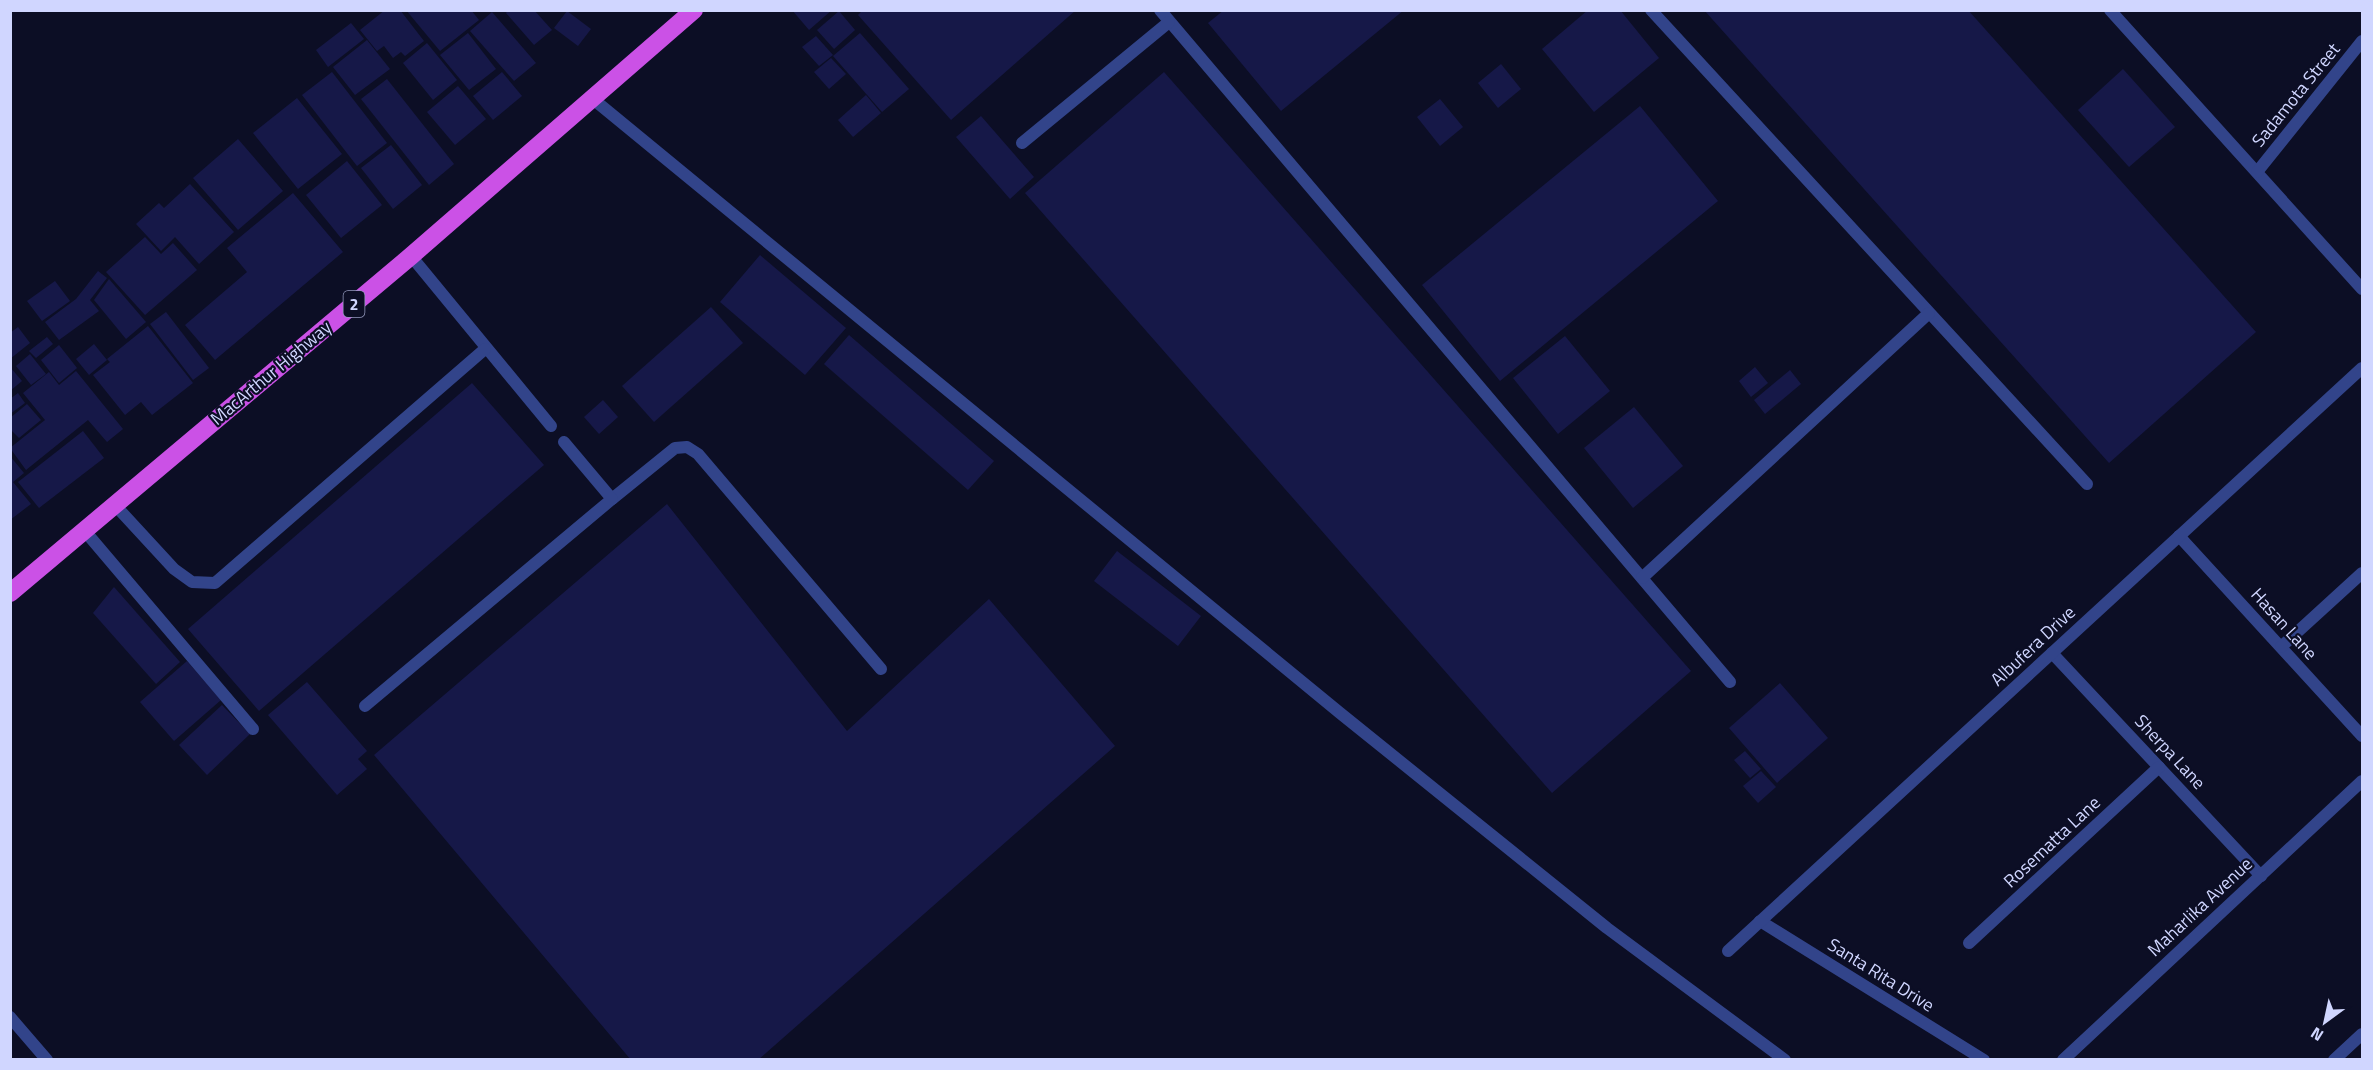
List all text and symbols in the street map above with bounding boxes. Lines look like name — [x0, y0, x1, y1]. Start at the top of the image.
street label: Sadamota Street — [2245, 36, 2347, 153]
road number: 2 — [344, 291, 364, 317]
street label: MacArthur Highway — [204, 314, 337, 431]
street label: Hasan Lane — [2245, 582, 2324, 666]
street label: Albufera Drive — [1984, 599, 2081, 692]
street label: Sherpa Lane — [2129, 708, 2212, 795]
street label: Rosematta Lane — [1997, 789, 2106, 894]
street label: Maharlika Avenue — [2141, 851, 2258, 963]
street label: Santa Rita Drive — [1823, 931, 1940, 1018]
north arrow — [2295, 992, 2355, 1052]
text: N — [2306, 1021, 2328, 1048]

